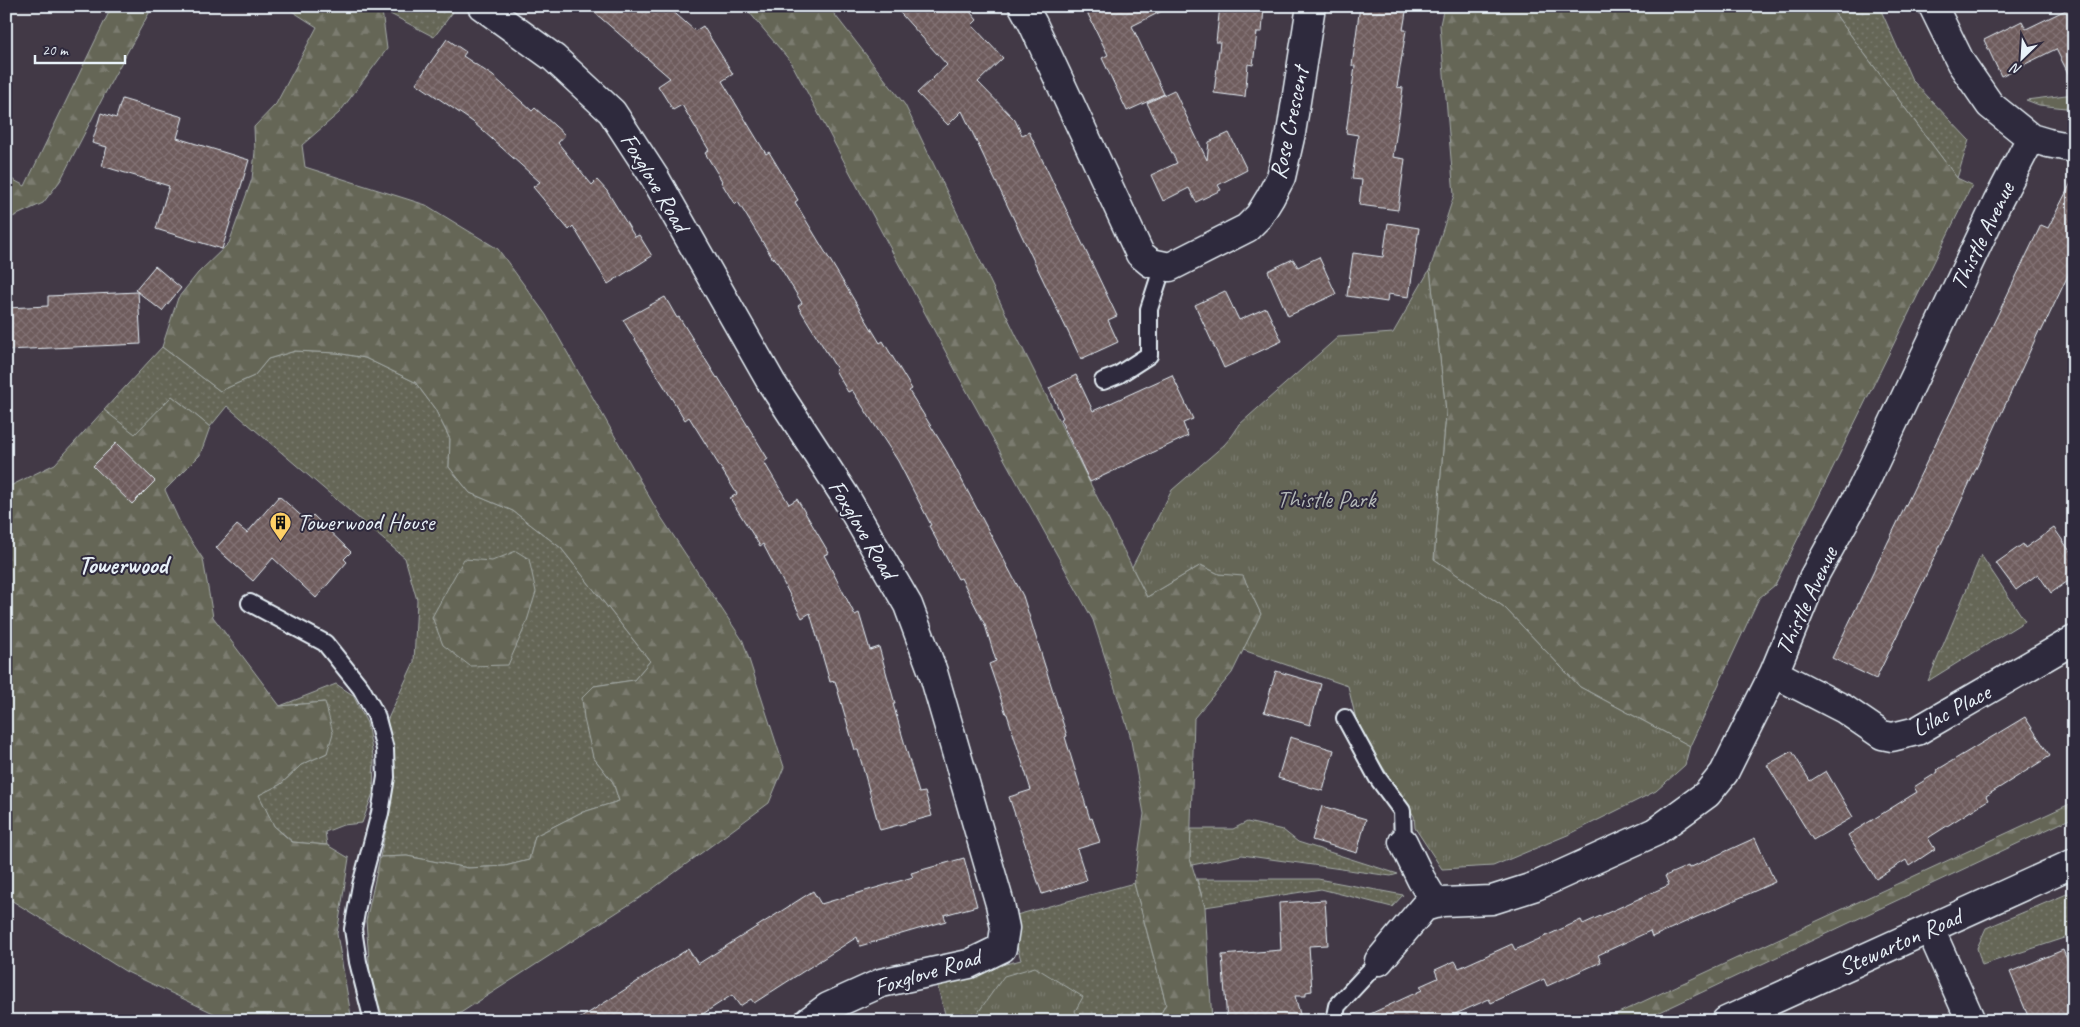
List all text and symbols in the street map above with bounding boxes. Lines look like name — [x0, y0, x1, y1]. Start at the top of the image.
scale bar — [35, 32, 125, 64]
north arrow — [1998, 32, 2048, 82]
text: 20 m — [42, 41, 69, 60]
text: N — [2007, 59, 2024, 79]
street label: Rose Crescent — [1262, 61, 1316, 182]
street label: Foxglove Road — [614, 127, 698, 240]
street label: Thistle Avenue — [1943, 175, 2022, 295]
street label: Foxglove Road — [822, 474, 906, 587]
park label: Thistle Park — [1277, 484, 1377, 514]
place label: Towerwood House — [297, 507, 437, 537]
building icon: Towerwood House — [269, 510, 293, 541]
street label: Thistle Avenue — [1768, 540, 1845, 660]
district label: Towerwood — [78, 549, 172, 581]
street label: Lilac Place — [1907, 676, 1997, 743]
street label: Stewarton Road — [1834, 900, 1970, 983]
street label: Foxglove Road — [870, 941, 987, 1002]

